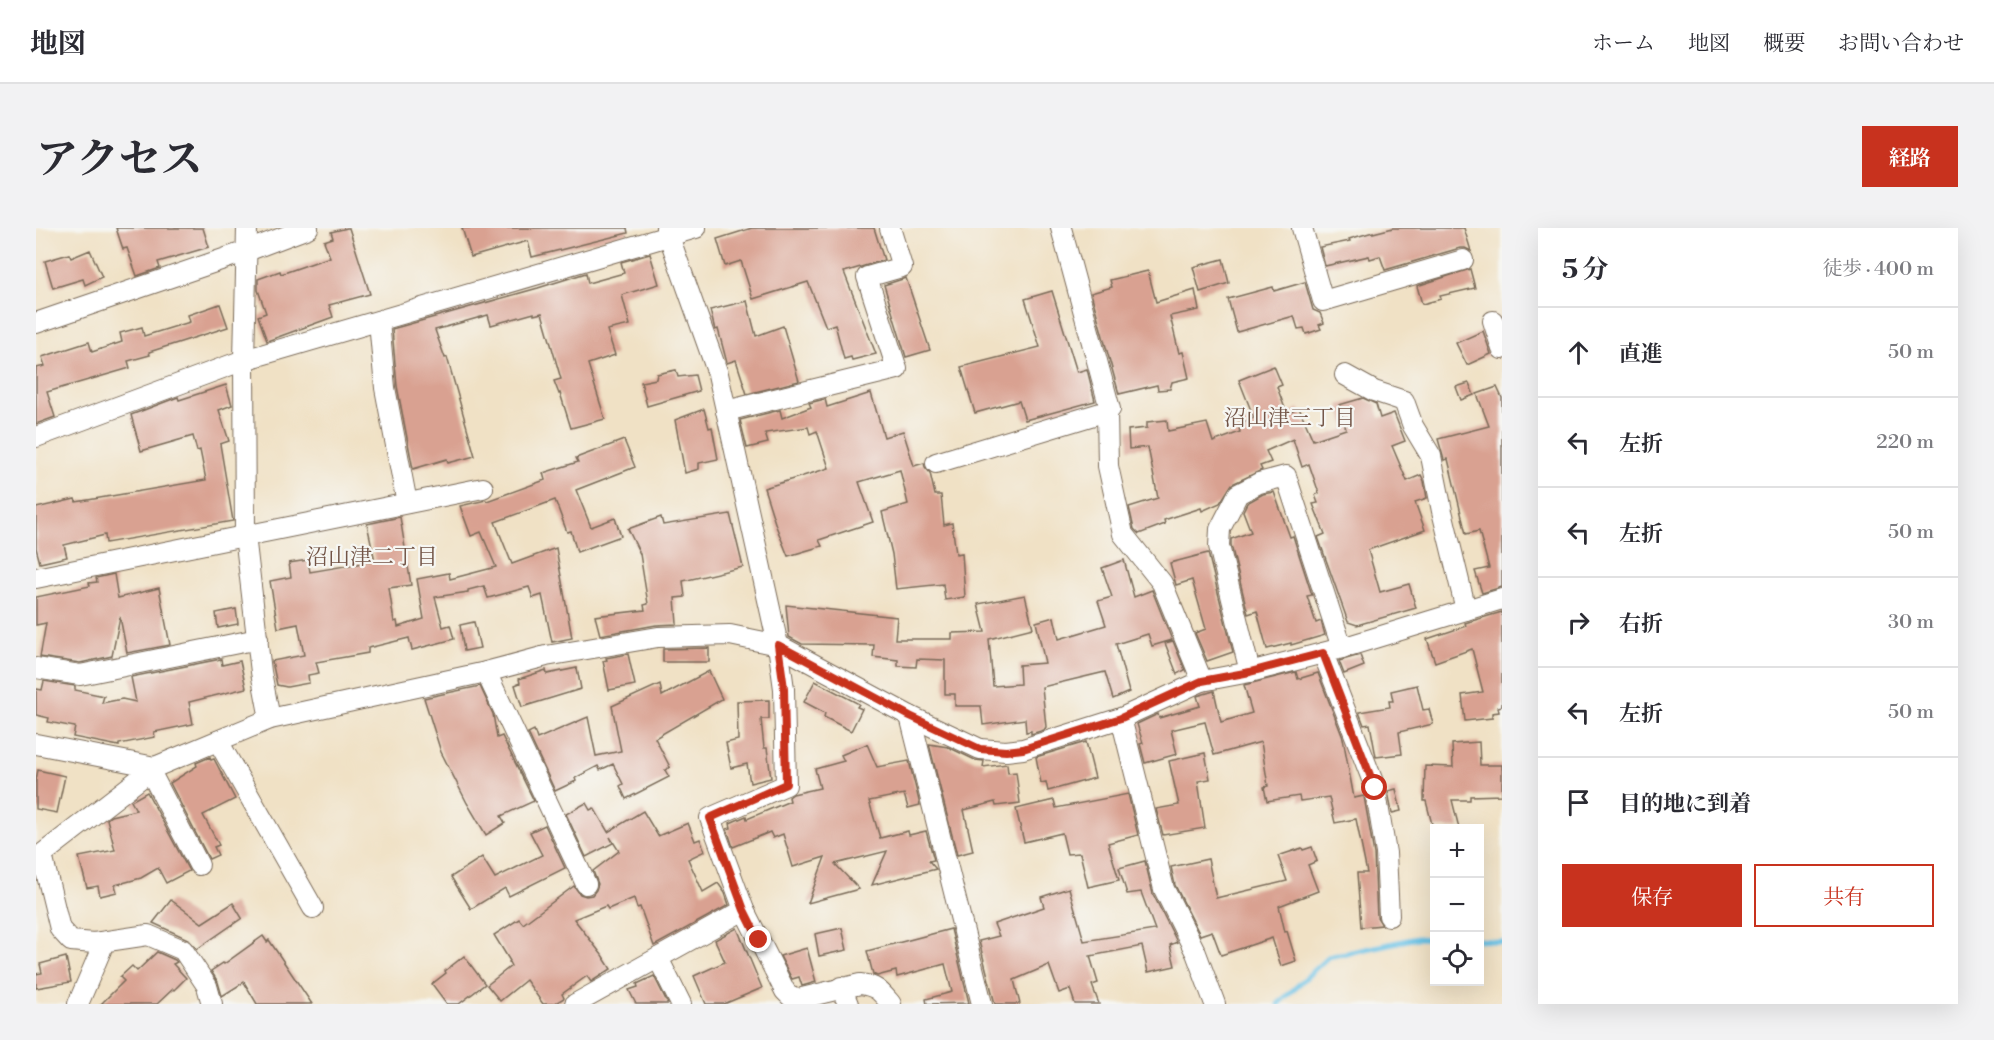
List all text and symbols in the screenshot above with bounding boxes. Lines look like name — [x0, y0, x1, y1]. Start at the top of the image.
text: 地図 — [30, 27, 86, 62]
text: ホーム — [1592, 31, 1655, 57]
text: 地図 — [1688, 31, 1730, 57]
text: 概要 — [1763, 31, 1805, 57]
text: お問い合わせ — [1838, 31, 1964, 57]
button: 経路 — [1862, 126, 1958, 187]
text: アクセス — [36, 134, 203, 187]
text: 5 分 — [1562, 254, 1608, 286]
text: 徒歩 · 400 m — [1822, 257, 1934, 282]
icon: ahead — [1562, 336, 1595, 369]
text: 50 m — [1888, 340, 1934, 365]
text: 直進 — [1619, 341, 1663, 368]
district label: 沼山津三丁目 — [1224, 405, 1356, 432]
icon: left — [1562, 426, 1595, 459]
text: 220 m — [1876, 430, 1934, 455]
text: 左折 — [1619, 431, 1663, 458]
icon: left — [1562, 516, 1595, 549]
text: 50 m — [1888, 520, 1934, 545]
text: 左折 — [1619, 521, 1663, 548]
district label: 沼山津二丁目 — [306, 544, 438, 571]
icon: right — [1562, 606, 1595, 639]
text: 30 m — [1888, 610, 1934, 635]
text: 右折 — [1619, 611, 1663, 638]
icon: left — [1562, 696, 1595, 729]
text: 50 m — [1888, 700, 1934, 725]
text: 左折 — [1619, 701, 1663, 728]
route start — [1361, 774, 1387, 800]
icon: arrive — [1562, 786, 1595, 819]
text: 目的地に到着 — [1619, 791, 1751, 818]
map controls — [1430, 824, 1484, 986]
button: + — [1430, 824, 1484, 878]
button: 保存 — [1562, 864, 1742, 927]
button: 共有 — [1754, 864, 1934, 927]
button: − — [1430, 878, 1484, 932]
route end — [745, 926, 771, 952]
button: locate — [1430, 932, 1484, 986]

